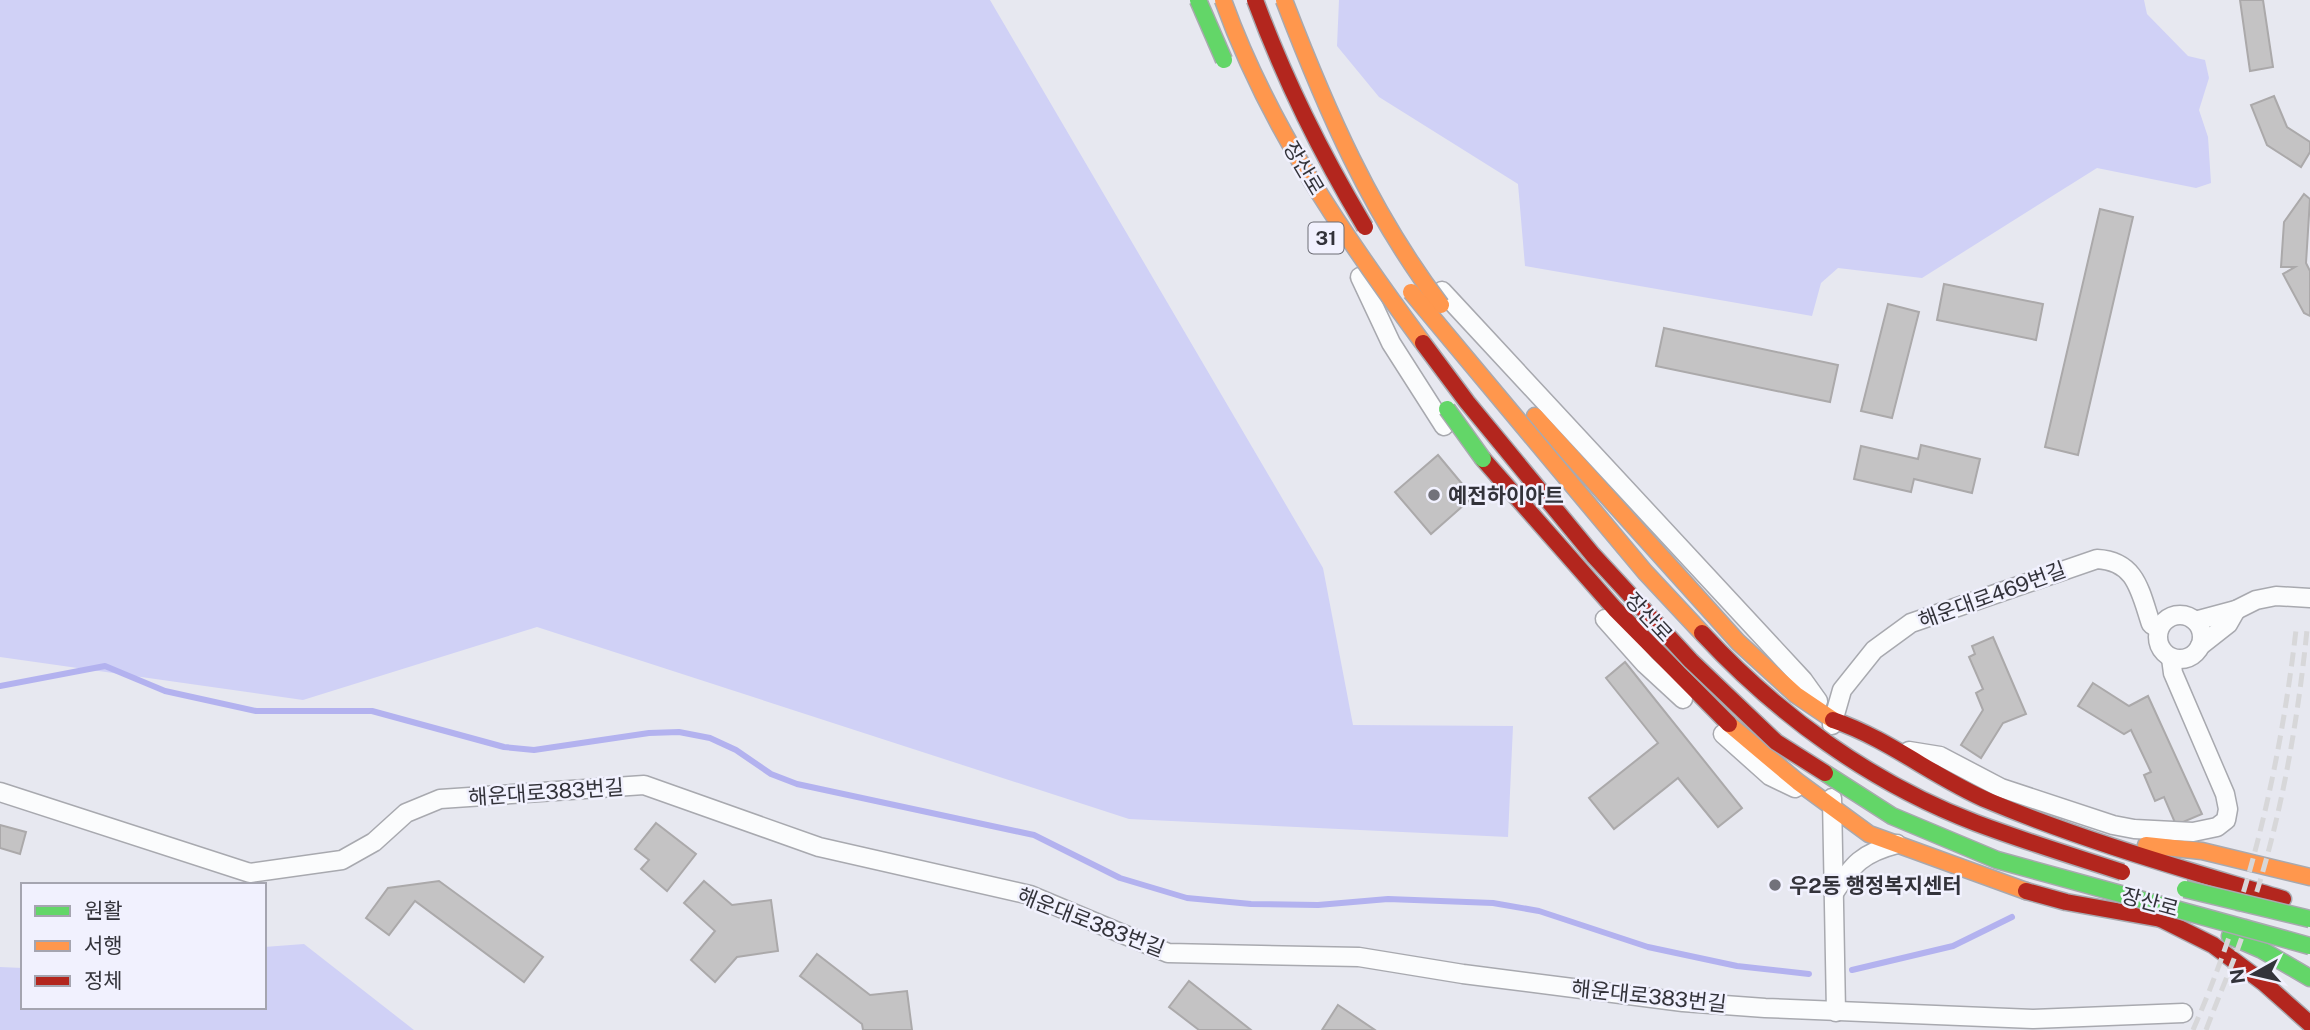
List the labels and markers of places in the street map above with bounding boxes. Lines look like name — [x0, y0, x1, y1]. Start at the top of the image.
place label: 예전하이아트 — [1448, 483, 1564, 508]
marker: 예전하이아트 — [1426, 487, 1442, 503]
place label: 우2동 행정복지센터 — [1789, 873, 1962, 898]
marker: 우2동 행정복지센터 — [1767, 877, 1783, 893]

